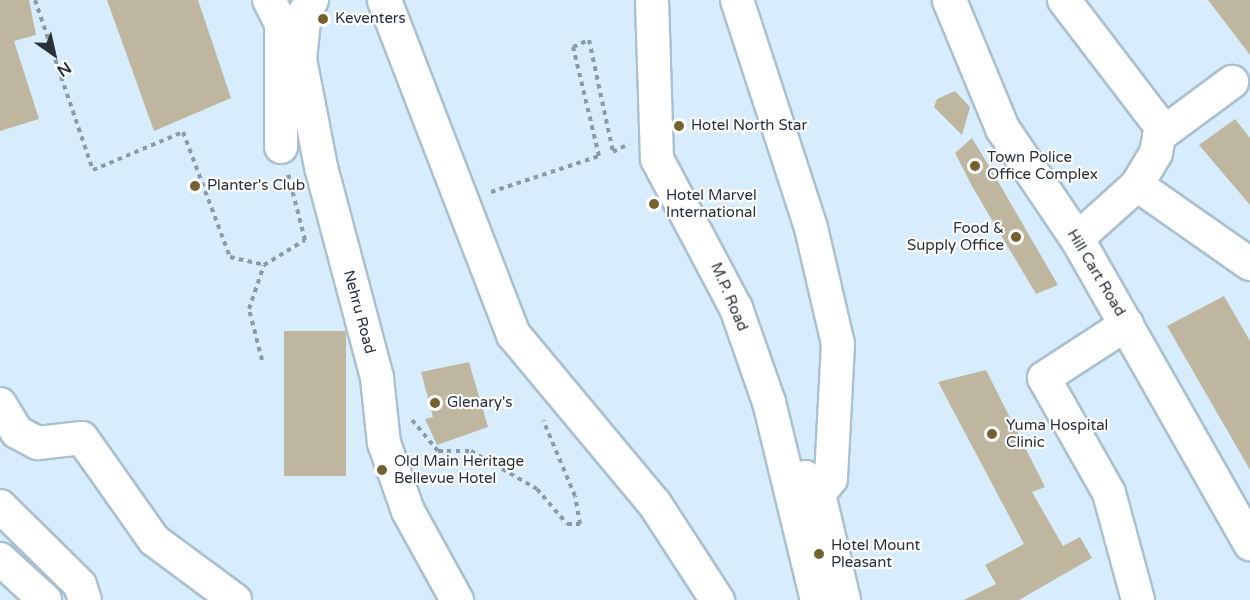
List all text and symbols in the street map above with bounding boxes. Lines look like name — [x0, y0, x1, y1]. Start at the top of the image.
place label: Keventers — [335, 10, 406, 28]
marker: Keventers — [316, 12, 330, 26]
north arrow — [24, 24, 84, 84]
text: N — [53, 57, 75, 81]
place label: Hotel North Star — [691, 117, 807, 135]
marker: Hotel North Star — [672, 119, 686, 133]
place label: Town Police Office Complex — [987, 148, 1098, 183]
marker: Town Police Office Complex — [968, 159, 982, 173]
place label: Planter's Club — [207, 177, 305, 195]
marker: Planter's Club — [188, 179, 202, 193]
place label: Hotel Marvel International — [666, 186, 757, 221]
marker: Hotel Marvel International — [647, 197, 661, 211]
place label: Food & Supply Office — [907, 219, 1004, 254]
street label: Hill Cart Road — [1063, 226, 1129, 320]
marker: Food & Supply Office — [1009, 230, 1023, 244]
street label: M.P. Road — [706, 260, 752, 334]
street label: Nehru Road — [339, 268, 379, 356]
place label: Glenary's — [447, 394, 512, 412]
marker: Glenary's — [428, 396, 442, 410]
place label: Yuma Hospital Clinic — [1006, 416, 1108, 451]
marker: Yuma Hospital Clinic — [983, 425, 1001, 443]
place label: Old Main Heritage Bellevue Hotel — [394, 452, 524, 487]
marker: Old Main Heritage Bellevue Hotel — [375, 463, 389, 477]
place label: Hotel Mount Pleasant — [831, 536, 920, 571]
marker: Hotel Mount Pleasant — [812, 547, 826, 561]

